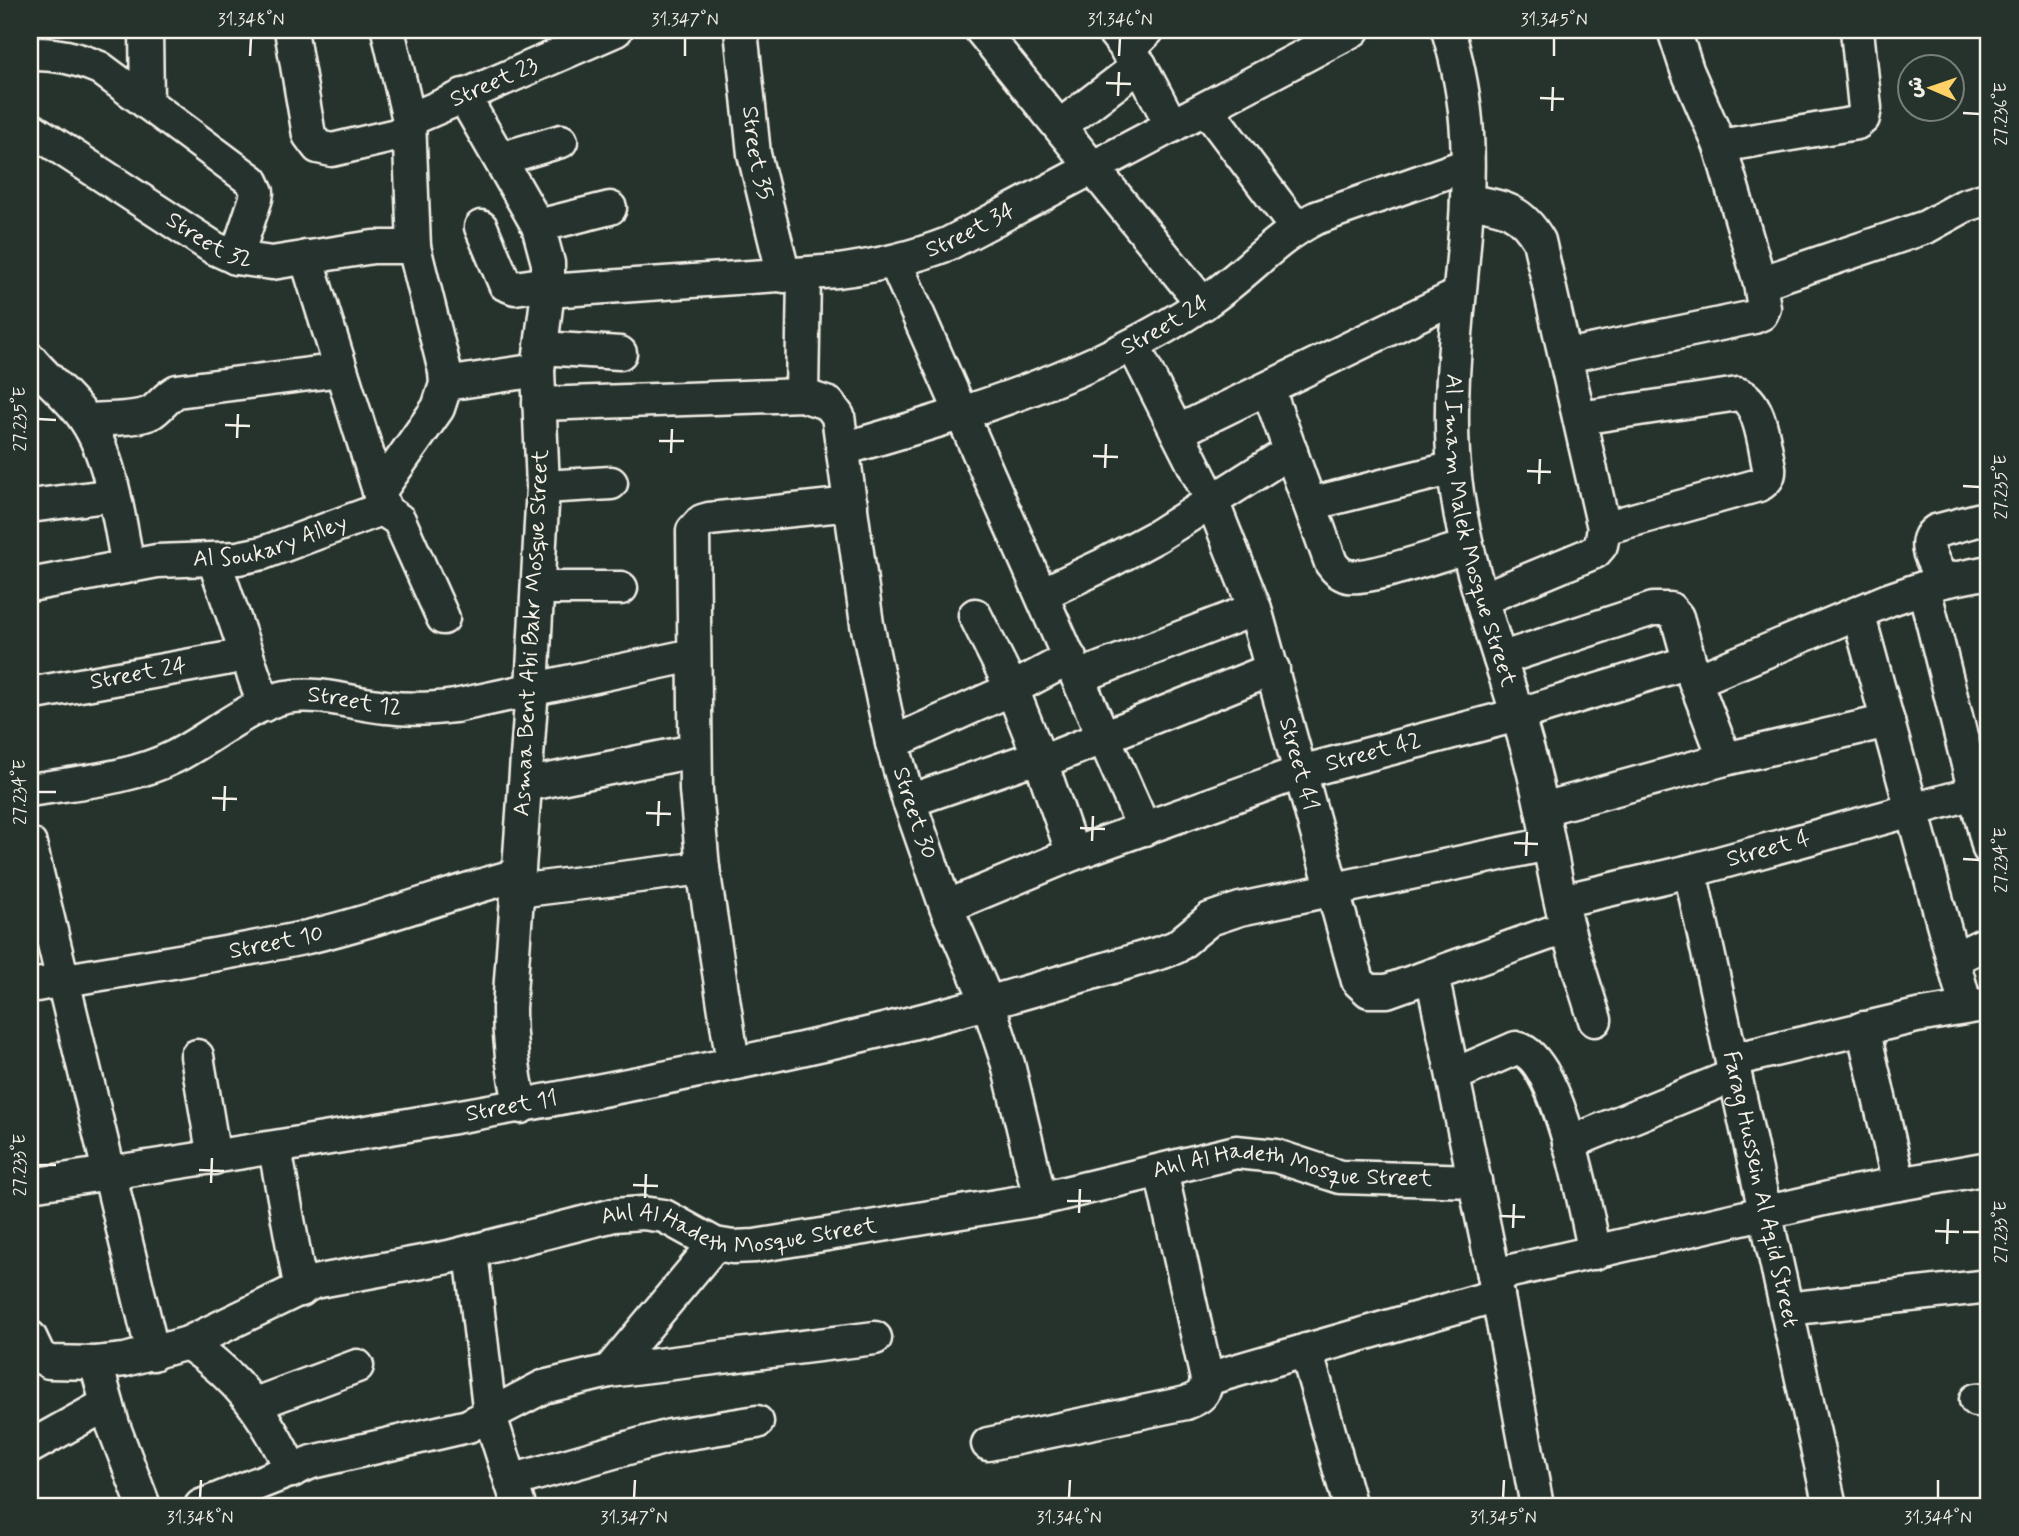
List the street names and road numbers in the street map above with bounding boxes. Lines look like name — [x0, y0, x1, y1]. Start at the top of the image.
street label: Street 23 — [446, 50, 543, 115]
street label: Street 35 — [734, 105, 780, 203]
street label: Street 34 — [922, 196, 1020, 266]
street label: Street 32 — [160, 205, 253, 275]
street label: Street 24 — [1116, 288, 1215, 363]
street label: Al Imam Malek Mosque Street — [1437, 373, 1523, 691]
street label: Asmaa Bent Abi Bakr Mosque Street — [507, 448, 557, 817]
street label: Al Soukary Alley — [193, 508, 352, 575]
street label: Street 24 — [88, 651, 189, 698]
street label: Street 12 — [307, 680, 403, 723]
street label: Street 41 — [1271, 714, 1325, 814]
street label: Street 42 — [1323, 726, 1425, 780]
street label: Street 30 — [885, 764, 943, 864]
street label: Street 4 — [1723, 824, 1814, 875]
street label: Street 10 — [227, 919, 327, 967]
street label: Farag Hussein Al Aqid Street — [1715, 1048, 1805, 1330]
street label: Street 11 — [464, 1084, 560, 1130]
street label: Ahl Al Hadeth Mosque Street — [1149, 1136, 1433, 1195]
street label: Ahl Al Hadeth Mosque Street — [597, 1198, 879, 1262]

